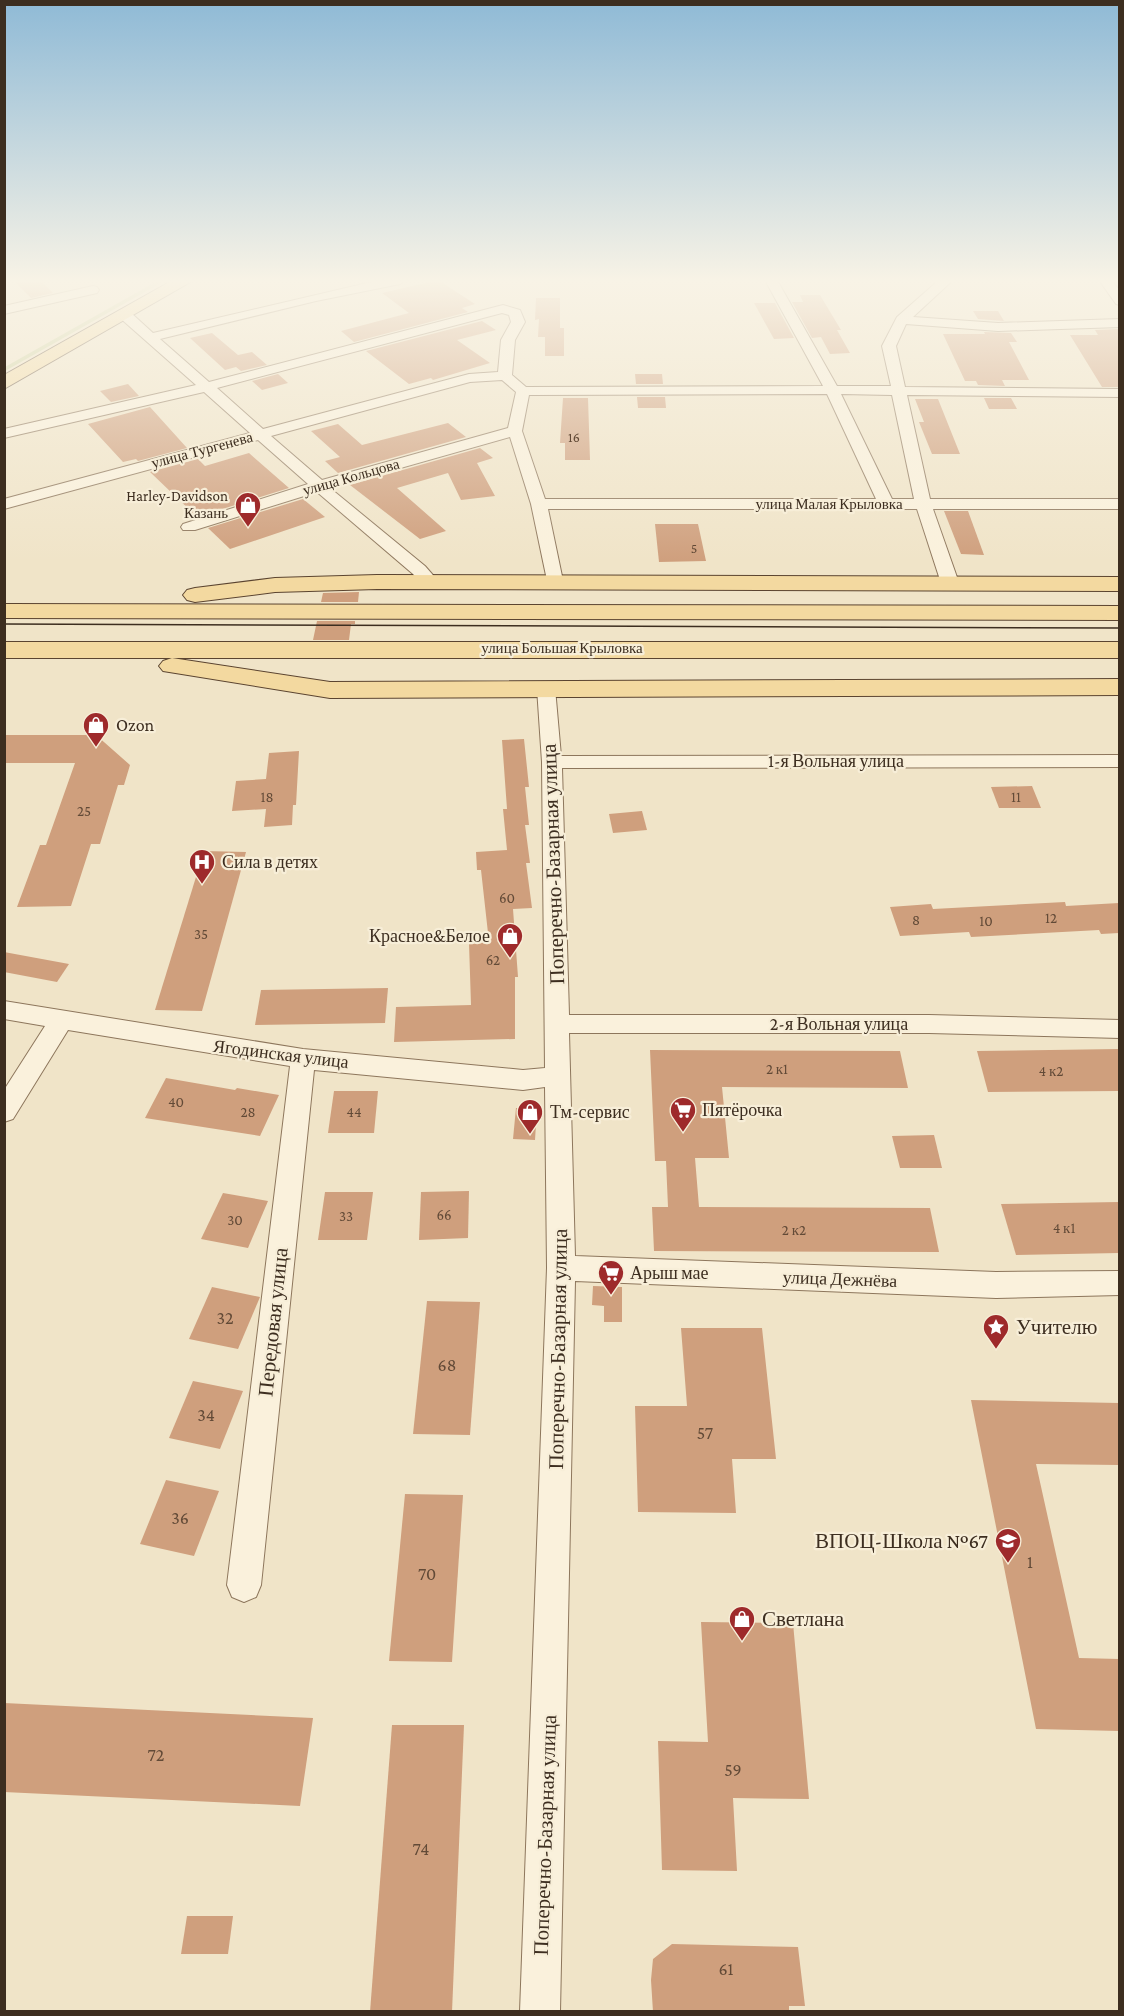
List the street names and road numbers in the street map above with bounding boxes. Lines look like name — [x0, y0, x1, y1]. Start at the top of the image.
street label: улица Тургенева — [150, 429, 255, 471]
street label: улица Кольцова — [301, 455, 402, 498]
street label: улица Малая Крыловка — [755, 496, 903, 512]
street label: улица Большая Крыловка — [481, 640, 643, 656]
street label: Поперечно-Базарная улица — [537, 742, 569, 985]
street label: 1-я Вольная улица — [768, 751, 904, 771]
street label: 2-я Вольная улица — [770, 1014, 908, 1034]
street label: Ягодинская улица — [212, 1036, 350, 1072]
street label: Поперечно-Базарная улица — [544, 1228, 572, 1470]
street label: Передовая улица — [253, 1246, 293, 1398]
street label: улица Дежнёва — [782, 1267, 898, 1291]
street label: Поперечно-Базарная улица — [529, 1713, 561, 1956]

